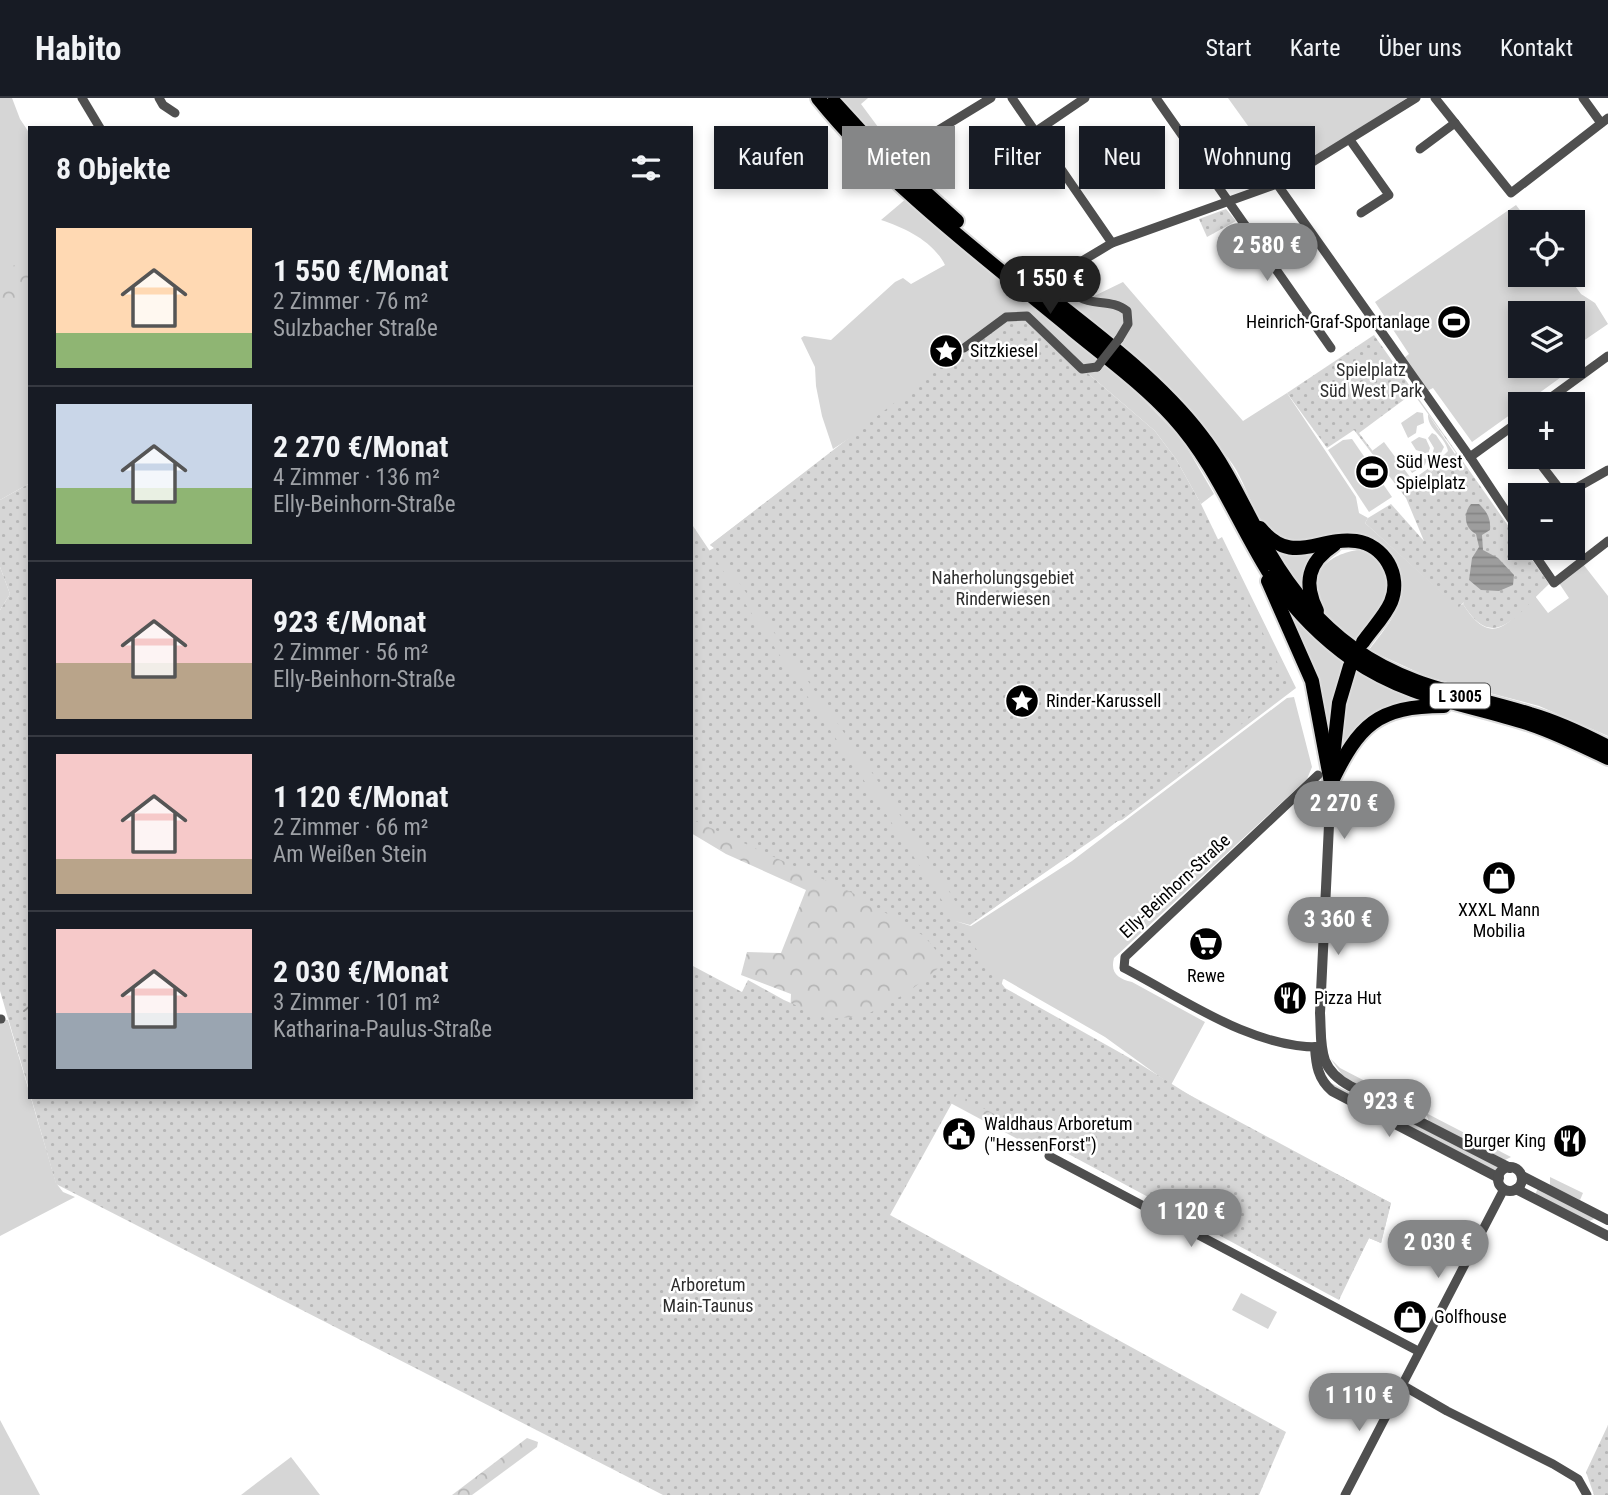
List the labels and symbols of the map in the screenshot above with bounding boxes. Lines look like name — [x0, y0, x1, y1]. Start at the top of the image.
pin: 2 580 € — [1202, 223, 1332, 283]
pin: 1 550 € — [985, 256, 1115, 316]
sports icon: Heinrich-Graf-Sportanlage — [1435, 303, 1473, 341]
place label: Heinrich-Graf-Sportanlage — [1246, 311, 1430, 332]
place icon: Sitzkiesel — [927, 332, 965, 370]
place label: Sitzkiesel — [970, 340, 1038, 361]
park label: Spielplatz Süd West Park — [1320, 359, 1422, 401]
place label: Süd West Spielplatz — [1396, 451, 1466, 493]
sports icon: Süd West Spielplatz — [1353, 453, 1391, 491]
park label: Naherholungsgebiet Rinderwiesen — [932, 567, 1074, 609]
place icon: Rinder-Karussell — [1003, 682, 1041, 720]
road number: L 3005 — [1430, 684, 1490, 708]
place label: Rinder-Karussell — [1046, 690, 1161, 711]
pin: 2 270 € — [1279, 782, 1409, 841]
street label: Elly-Beinhorn-Straße — [1115, 829, 1234, 942]
shop icon: XXXL Mann Mobilia — [1480, 859, 1518, 897]
pin: 3 360 € — [1273, 898, 1403, 957]
place label: XXXL Mann Mobilia — [1458, 899, 1540, 941]
supermarket icon: Rewe — [1187, 925, 1225, 963]
place label: Rewe — [1187, 965, 1225, 986]
restaurant icon: Pizza Hut — [1271, 979, 1309, 1017]
place label: Pizza Hut — [1314, 987, 1382, 1008]
pin: 923 € — [1340, 1080, 1438, 1139]
place label: Waldhaus Arboretum ("HessenForst") — [984, 1113, 1133, 1156]
public building icon: Waldhaus Arboretum ("HessenForst") — [940, 1115, 978, 1153]
restaurant icon: Burger King — [1551, 1122, 1589, 1160]
place label: Burger King — [1464, 1130, 1546, 1151]
pin: 1 120 € — [1126, 1190, 1256, 1249]
pin: 2 030 € — [1373, 1220, 1503, 1280]
park label: Arboretum Main-Taunus — [663, 1274, 753, 1316]
shop icon: Golfhouse — [1391, 1298, 1429, 1336]
place label: Golfhouse — [1434, 1306, 1507, 1327]
pin: 1 110 € — [1294, 1374, 1424, 1433]

